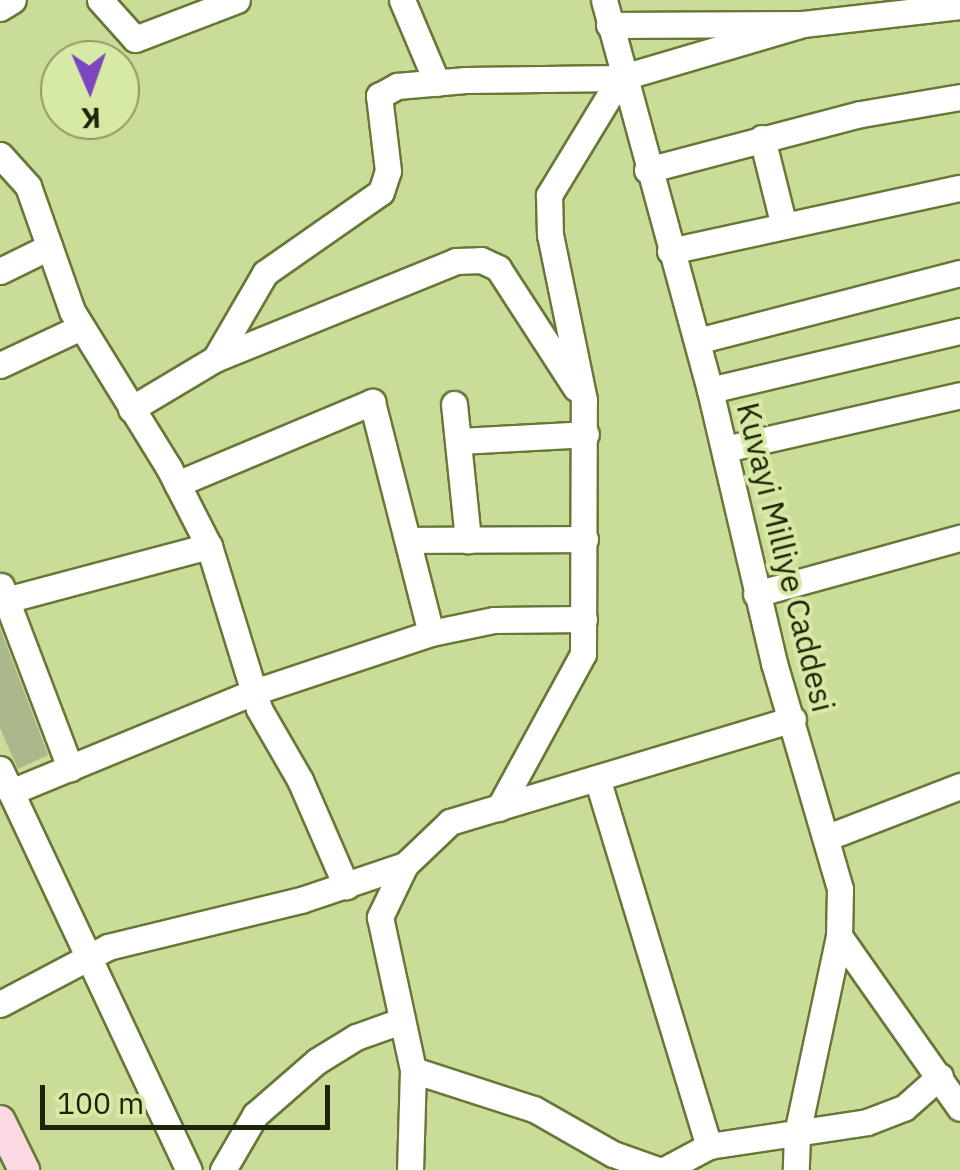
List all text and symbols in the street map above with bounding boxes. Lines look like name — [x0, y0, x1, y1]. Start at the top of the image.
north arrow — [40, 40, 140, 140]
text: K — [81, 100, 101, 137]
street label: Kuvayi Milliye Caddesi — [729, 398, 843, 716]
scale bar — [45, 1065, 335, 1127]
text: 100 m — [57, 1083, 144, 1122]

